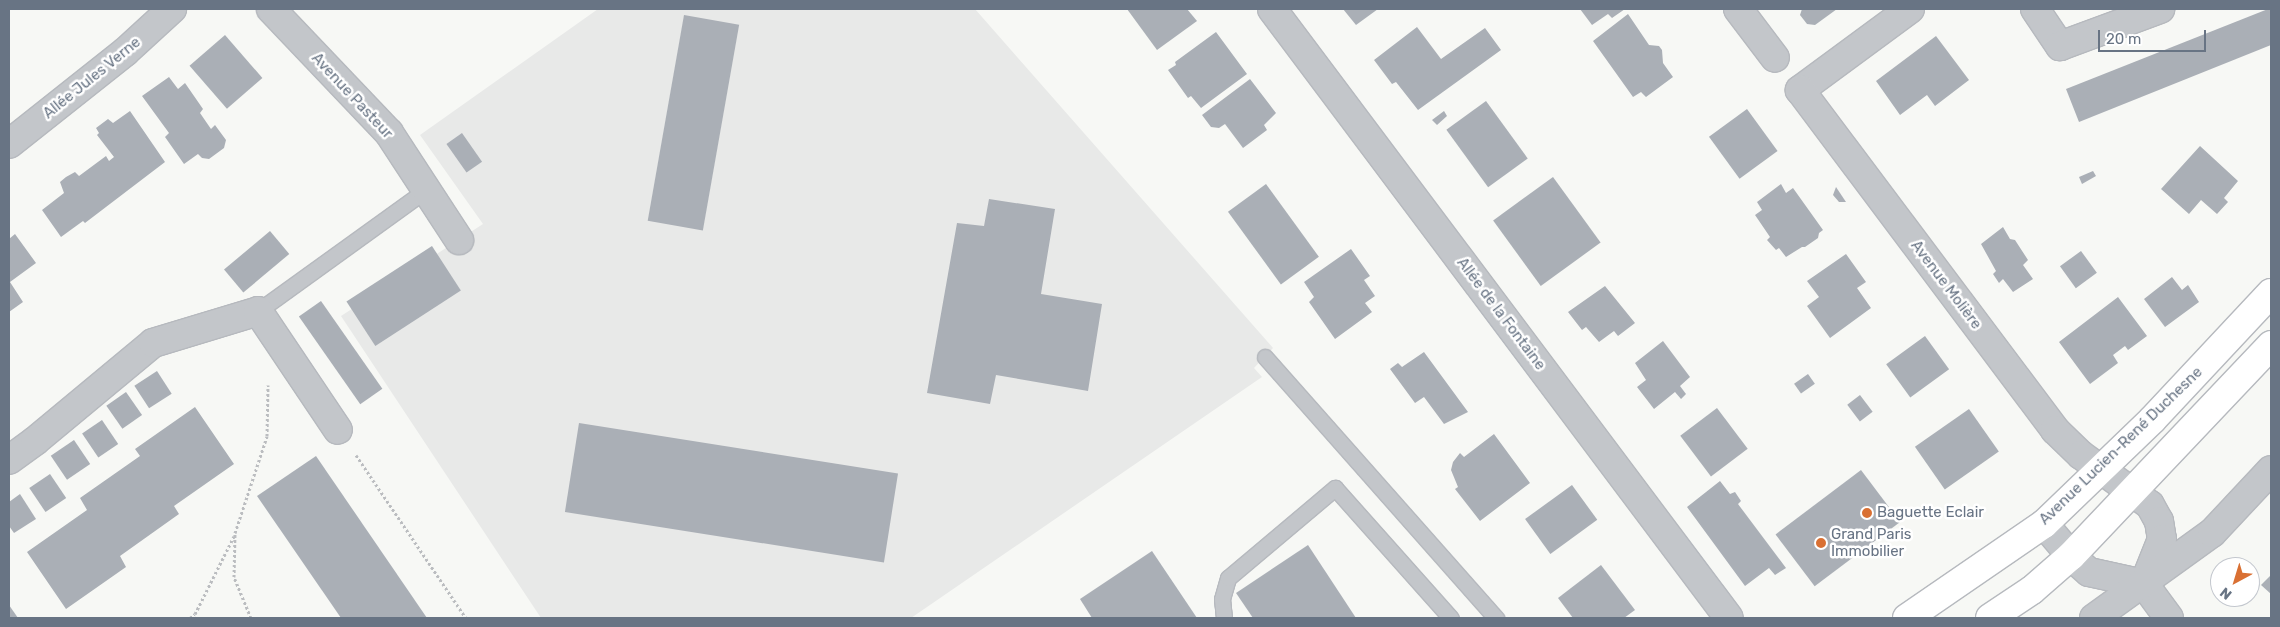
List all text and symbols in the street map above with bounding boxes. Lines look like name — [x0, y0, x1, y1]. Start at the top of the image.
scale bar — [2100, 20, 2208, 52]
text: 20 m — [2106, 30, 2141, 48]
street label: Allée Jules Verne — [40, 33, 144, 123]
street label: Avenue Pasteur — [308, 49, 396, 143]
street label: Avenue Molière — [1907, 237, 1985, 333]
street label: Allée de la Fontaine — [1453, 254, 1549, 374]
street label: Avenue Lucien-René Duchesne — [2036, 363, 2206, 529]
place label: Baguette Eclair — [1877, 504, 1984, 522]
marker: Baguette Eclair — [1861, 507, 1873, 519]
place label: Grand Paris Immobilier — [1831, 525, 1912, 560]
marker: Grand Paris Immobilier — [1815, 537, 1827, 549]
north arrow — [2210, 557, 2260, 607]
text: N — [2217, 583, 2235, 603]

